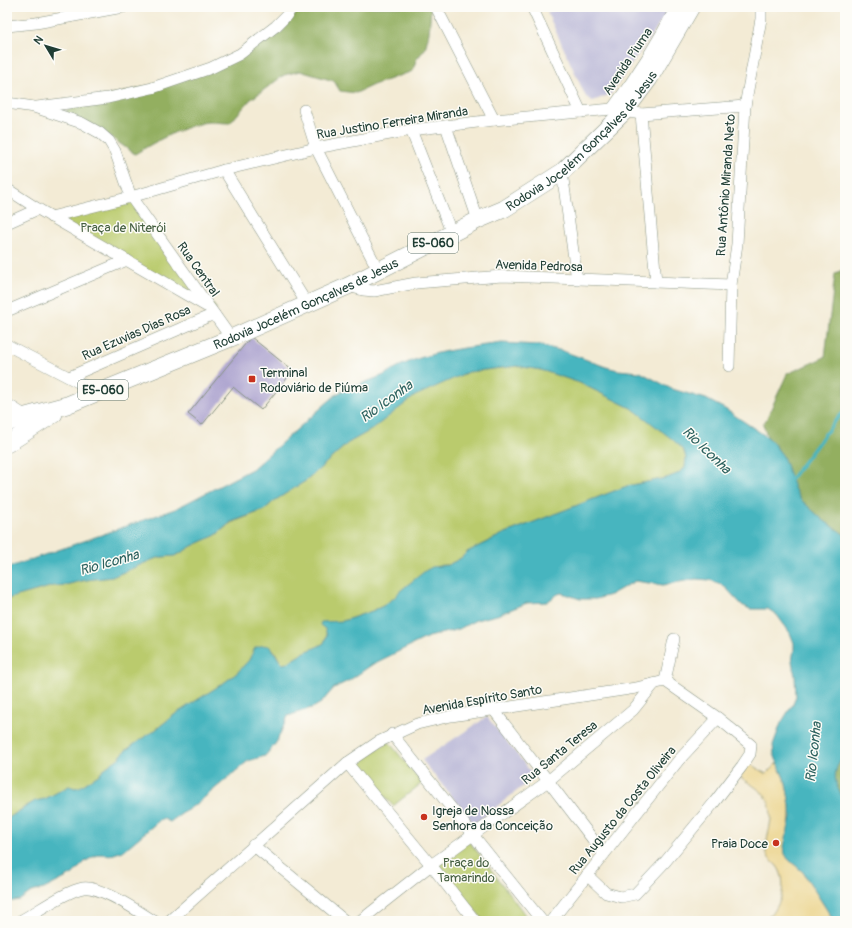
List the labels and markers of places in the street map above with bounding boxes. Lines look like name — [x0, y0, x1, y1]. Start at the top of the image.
place label: Terminal Rodoviário de Piúma — [260, 365, 368, 396]
marker: Terminal Rodoviário de Piúma — [247, 374, 257, 384]
place label: Igreja de Nossa Senhora da Conceição — [432, 803, 553, 834]
marker: Igreja de Nossa Senhora da Conceição — [419, 812, 429, 822]
place label: Praia Doce — [711, 836, 769, 852]
marker: Praia Doce — [771, 838, 781, 848]

